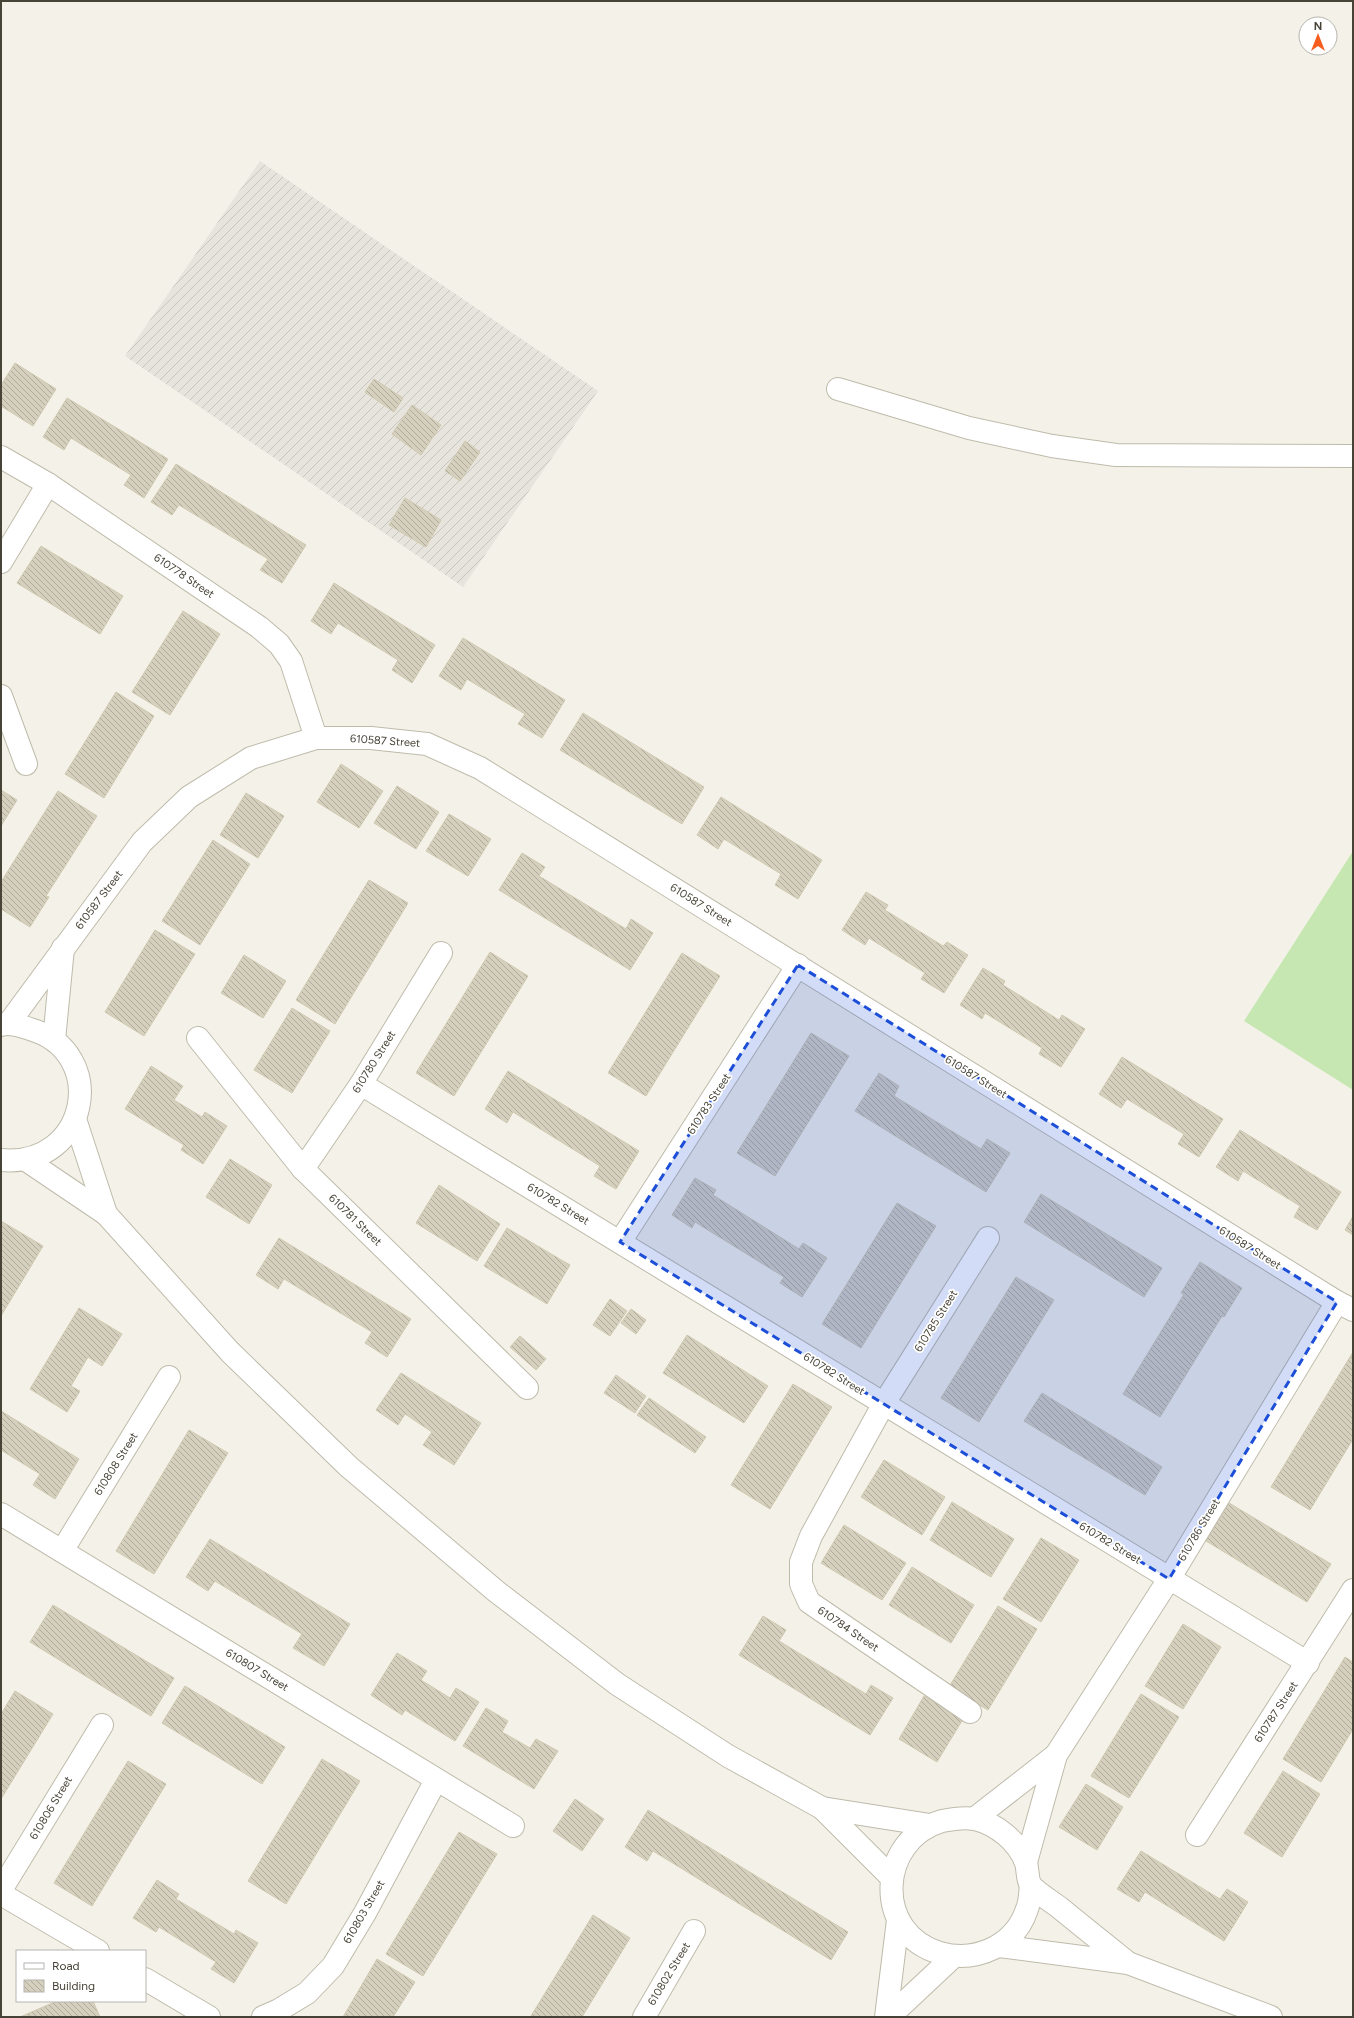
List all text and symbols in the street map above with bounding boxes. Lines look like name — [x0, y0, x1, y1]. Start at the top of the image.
north arrow — [1298, 16, 1338, 56]
text: N — [1314, 20, 1322, 33]
street label: 610778 Street — [151, 551, 217, 601]
street label: 610587 Street — [349, 732, 421, 750]
street label: 610587 Street — [73, 868, 125, 932]
street label: 610587 Street — [668, 881, 734, 929]
street label: 610780 Street — [350, 1028, 398, 1096]
street label: 610587 Street — [943, 1053, 1009, 1101]
street label: 610783 Street — [684, 1071, 734, 1137]
street label: 610782 Street — [525, 1180, 591, 1228]
street label: 610781 Street — [326, 1192, 384, 1248]
street label: 610587 Street — [1217, 1224, 1283, 1272]
street label: 610785 Street — [912, 1288, 960, 1354]
street label: 610782 Street — [801, 1350, 867, 1398]
street label: 610808 Street — [91, 1430, 141, 1498]
street label: 610786 Street — [1175, 1497, 1223, 1563]
street label: 610782 Street — [1077, 1519, 1143, 1567]
street label: 610784 Street — [815, 1604, 881, 1654]
street label: 610807 Street — [223, 1646, 291, 1694]
street label: 610787 Street — [1252, 1679, 1300, 1745]
street label: 610806 Street — [27, 1774, 75, 1842]
street label: 610803 Street — [341, 1878, 387, 1946]
street label: 610802 Street — [645, 1940, 693, 2008]
legend — [16, 1950, 146, 2002]
text: Road — [52, 1959, 80, 1973]
text: Building — [52, 1979, 95, 1993]

